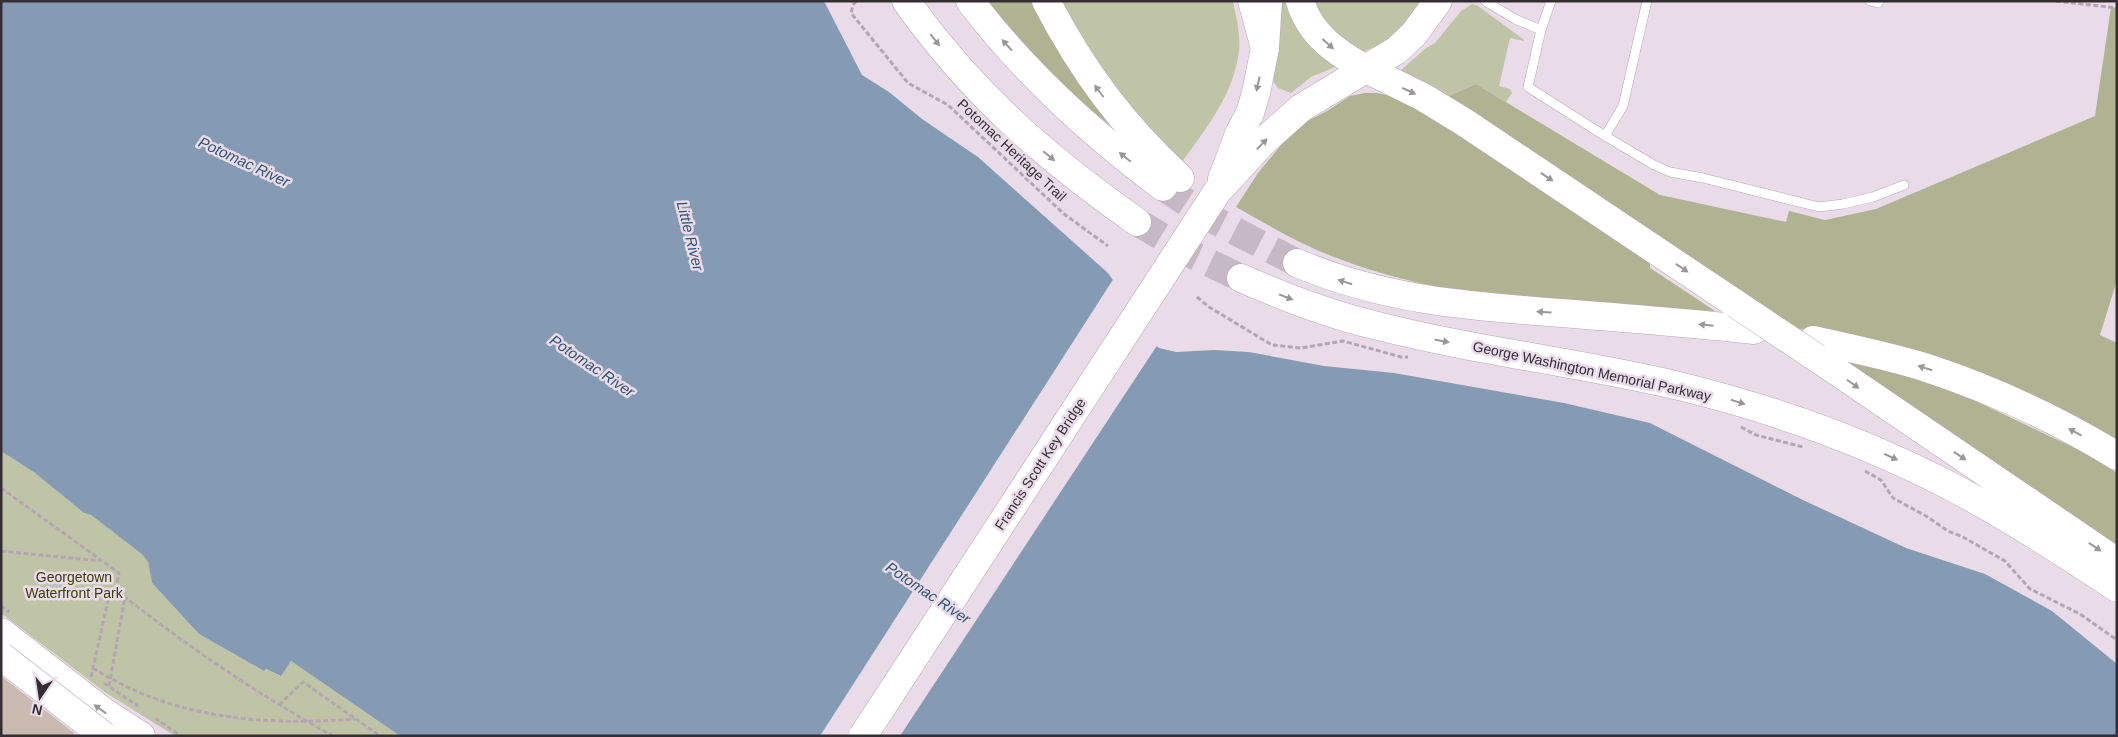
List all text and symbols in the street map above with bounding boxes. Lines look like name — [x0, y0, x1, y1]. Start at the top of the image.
one-way arrow — [929, 34, 940, 47]
one-way arrow — [1321, 38, 1333, 50]
one-way arrow — [1002, 39, 1013, 52]
one-way arrow — [1254, 77, 1262, 92]
one-way arrow — [1094, 84, 1104, 98]
one-way arrow — [1402, 87, 1416, 95]
street label: Potomac Heritage Trail — [954, 96, 1070, 204]
water label: Potomac River — [196, 133, 293, 190]
one-way arrow — [1256, 138, 1268, 150]
one-way arrow — [1042, 150, 1055, 161]
one-way arrow — [1119, 152, 1131, 163]
one-way arrow — [1540, 172, 1554, 182]
water label: Little River — [674, 199, 708, 273]
one-way arrow — [1675, 263, 1689, 273]
one-way arrow — [1337, 277, 1352, 285]
one-way arrow — [1279, 293, 1294, 301]
one-way arrow — [1536, 308, 1552, 316]
one-way arrow — [1698, 321, 1714, 329]
water label: Potomac River — [547, 331, 639, 401]
one-way arrow — [1435, 337, 1451, 345]
street label: George Washington Memorial Parkway — [1471, 338, 1713, 404]
one-way arrow — [1918, 364, 1933, 372]
one-way arrow — [1847, 379, 1860, 389]
street label: Francis Scott Key Bridge — [991, 395, 1089, 533]
one-way arrow — [1731, 399, 1746, 407]
one-way arrow — [2067, 428, 2082, 436]
one-way arrow — [1953, 451, 1967, 461]
one-way arrow — [1884, 454, 1898, 462]
one-way arrow — [2088, 542, 2101, 552]
water label: Potomac River — [883, 558, 975, 628]
park label: Georgetown Waterfront Park — [25, 569, 124, 601]
north arrow — [15, 672, 65, 722]
text: N — [30, 701, 44, 719]
one-way arrow — [93, 704, 107, 714]

